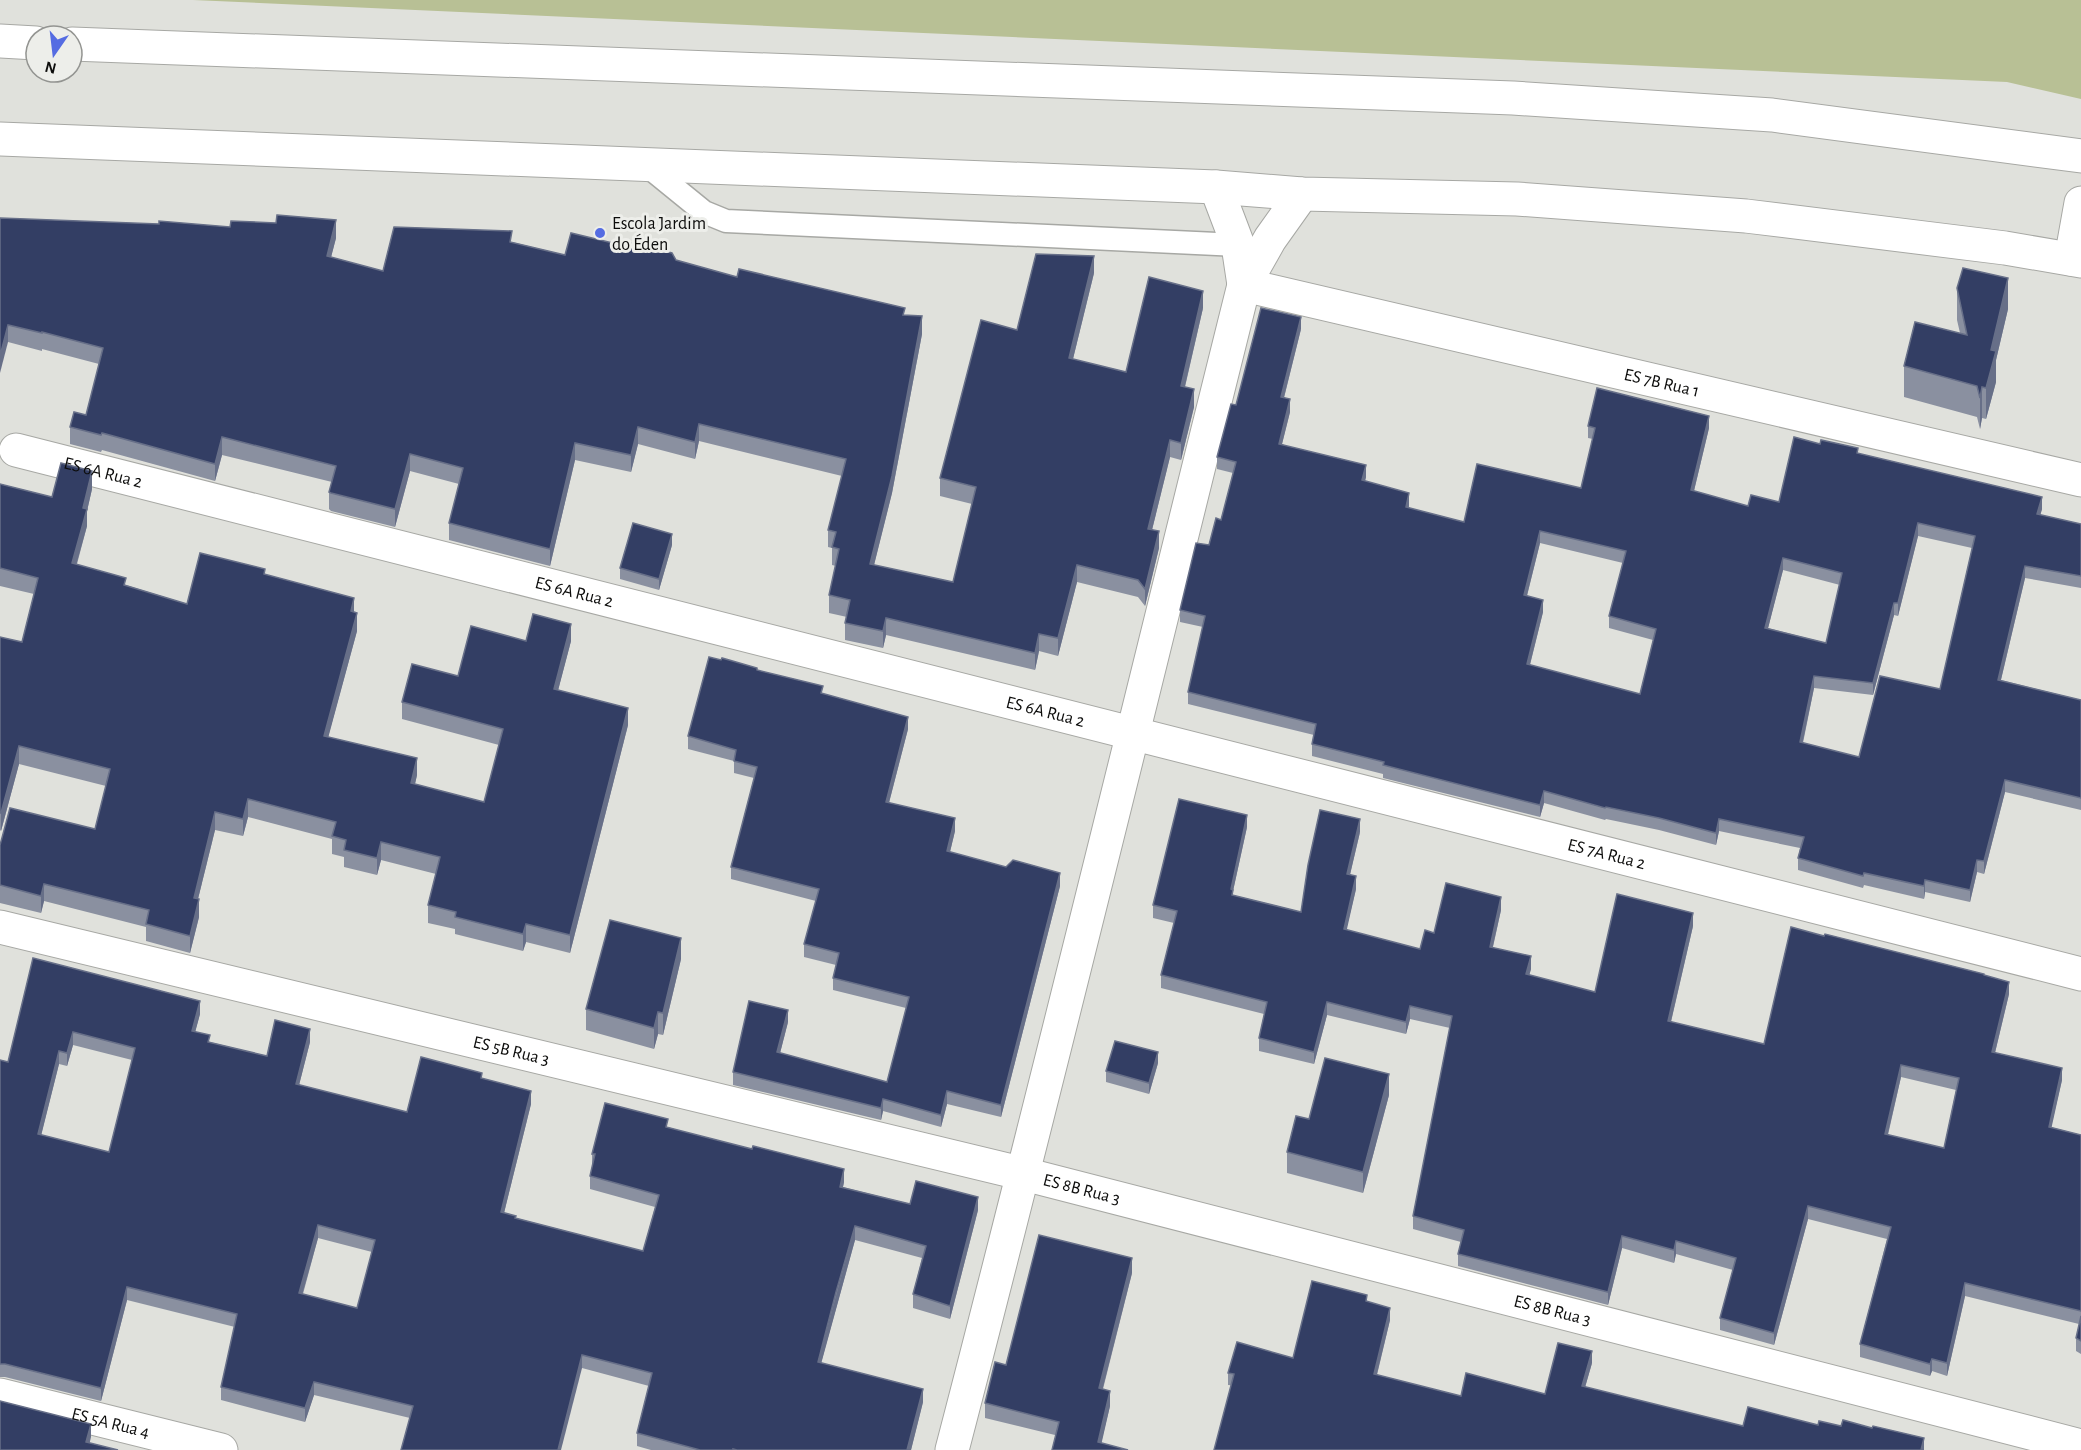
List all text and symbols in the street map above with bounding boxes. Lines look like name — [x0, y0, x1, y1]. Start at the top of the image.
north arrow — [24, 24, 84, 84]
text: N — [43, 58, 58, 77]
place label: Escola Jardim do Éden — [612, 215, 706, 254]
marker: Escola Jardim do Éden — [593, 226, 607, 240]
street label: ES 7B Rua 1 — [1622, 366, 1701, 401]
street label: ES 6A Rua 2 — [62, 454, 144, 492]
street label: ES 6A Rua 2 — [533, 574, 615, 611]
street label: ES 6A Rua 2 — [1004, 694, 1086, 731]
street label: ES 7A Rua 2 — [1566, 836, 1647, 873]
street label: ES 5B Rua 3 — [471, 1033, 551, 1069]
street label: ES 8B Rua 3 — [1041, 1171, 1122, 1208]
street label: ES 8B Rua 3 — [1512, 1292, 1593, 1329]
street label: ES 5A Rua 4 — [69, 1405, 152, 1442]

